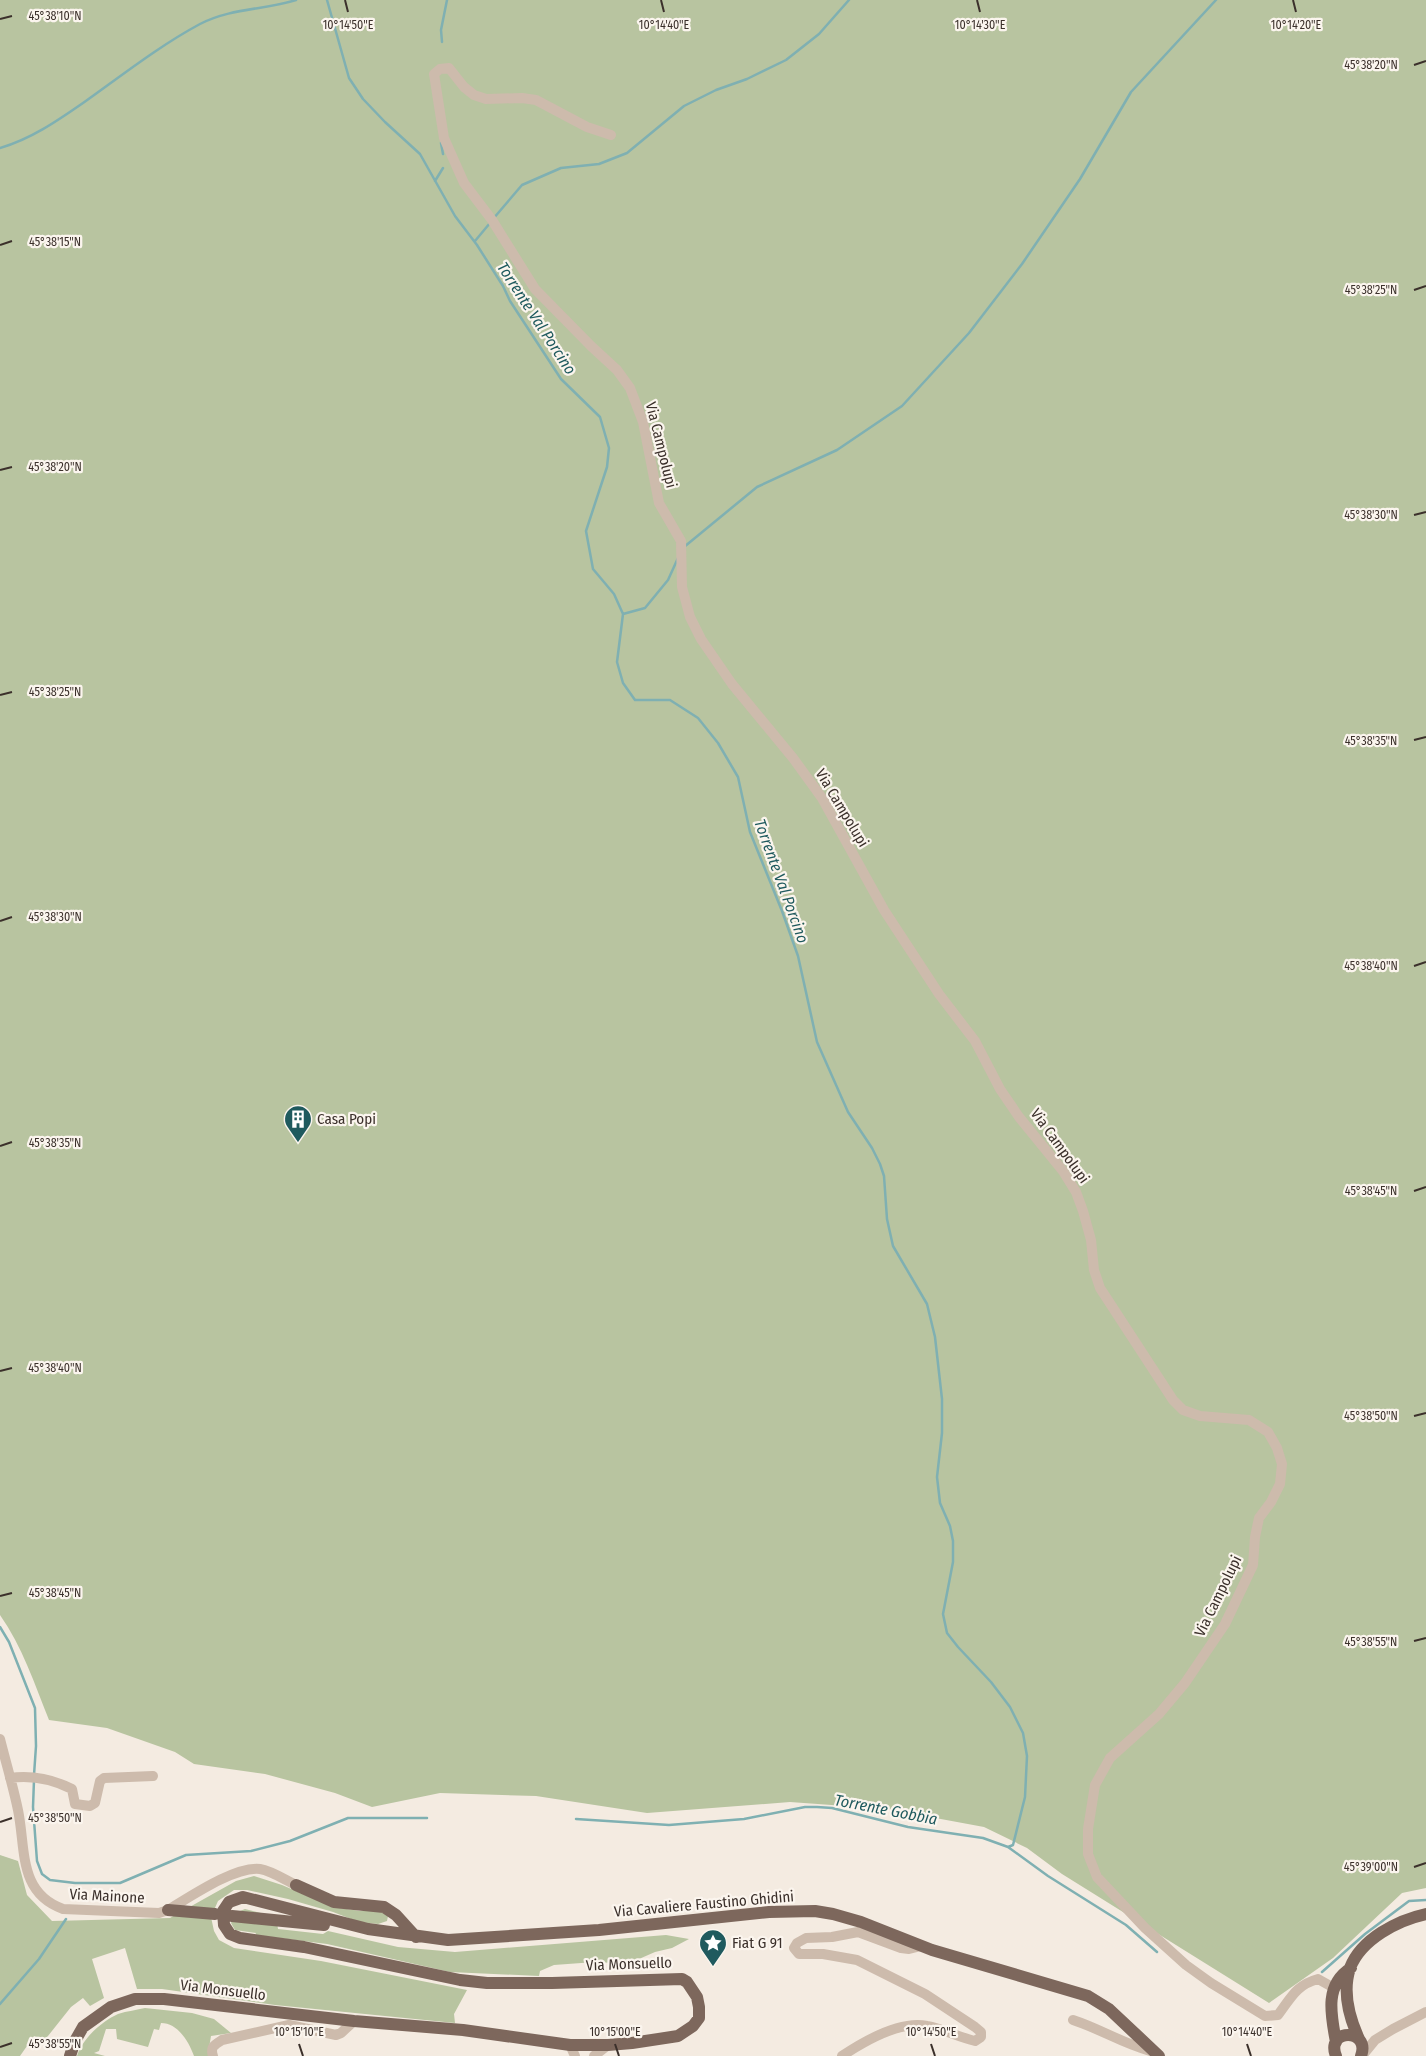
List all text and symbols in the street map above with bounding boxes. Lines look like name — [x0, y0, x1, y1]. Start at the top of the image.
text: 45°38'10"N — [29, 9, 82, 23]
text: 10°14'50"E — [323, 18, 374, 32]
text: 10°14'40"E — [639, 18, 690, 32]
text: 10°14'30"E — [955, 18, 1006, 32]
text: 10°14'20"E — [1271, 18, 1322, 32]
text: 45°38'20"N — [1344, 58, 1398, 72]
text: 45°38'15"N — [29, 235, 81, 249]
water label: Torrente Val Porcino — [493, 258, 580, 378]
text: 45°38'25"N — [1345, 283, 1397, 297]
street label: Via Campolupi — [642, 400, 680, 490]
text: 45°38'20"N — [28, 460, 82, 474]
text: 45°38'30"N — [1344, 508, 1398, 522]
text: 45°38'25"N — [29, 685, 81, 699]
text: 45°38'35"N — [1345, 734, 1397, 748]
street label: Via Campolupi — [812, 766, 872, 850]
water label: Torrente Val Porcino — [750, 817, 813, 946]
text: 45°38'30"N — [28, 910, 82, 924]
text: 45°38'40"N — [1344, 959, 1398, 973]
building icon: Casa Popi — [283, 1104, 313, 1143]
street label: Via Campolupi — [1027, 1105, 1093, 1187]
place label: Casa Popi — [317, 1110, 376, 1128]
text: 45°38'35"N — [29, 1136, 81, 1150]
text: 45°38'45"N — [1345, 1184, 1397, 1198]
text: 45°38'40"N — [28, 1361, 82, 1375]
text: 45°38'50"N — [1344, 1409, 1398, 1423]
street label: Via Campolupi — [1191, 1552, 1245, 1640]
text: 45°38'45"N — [29, 1586, 81, 1600]
text: 45°38'55"N — [1345, 1635, 1397, 1649]
water label: Torrente Gobbia — [833, 1790, 939, 1829]
text: 45°38'50"N — [28, 1811, 82, 1825]
text: 45°39'00"N — [1344, 1860, 1398, 1874]
street label: Via Mainone — [69, 1885, 145, 1907]
street label: Via Cavaliere Faustino Ghidini — [613, 1887, 795, 1921]
place icon: Fiat G 91 — [698, 1928, 728, 1967]
place label: Fiat G 91 — [732, 1934, 783, 1952]
street label: Via Monsuello — [586, 1953, 672, 1974]
street label: Via Monsuello — [179, 1976, 267, 2004]
text: 10°15'10"E — [274, 2025, 324, 2039]
text: 10°15'00"E — [589, 2025, 641, 2039]
text: 10°14'50"E — [906, 2025, 957, 2039]
text: 10°14'40"E — [1222, 2025, 1273, 2039]
text: 45°38'55"N — [29, 2037, 81, 2051]

